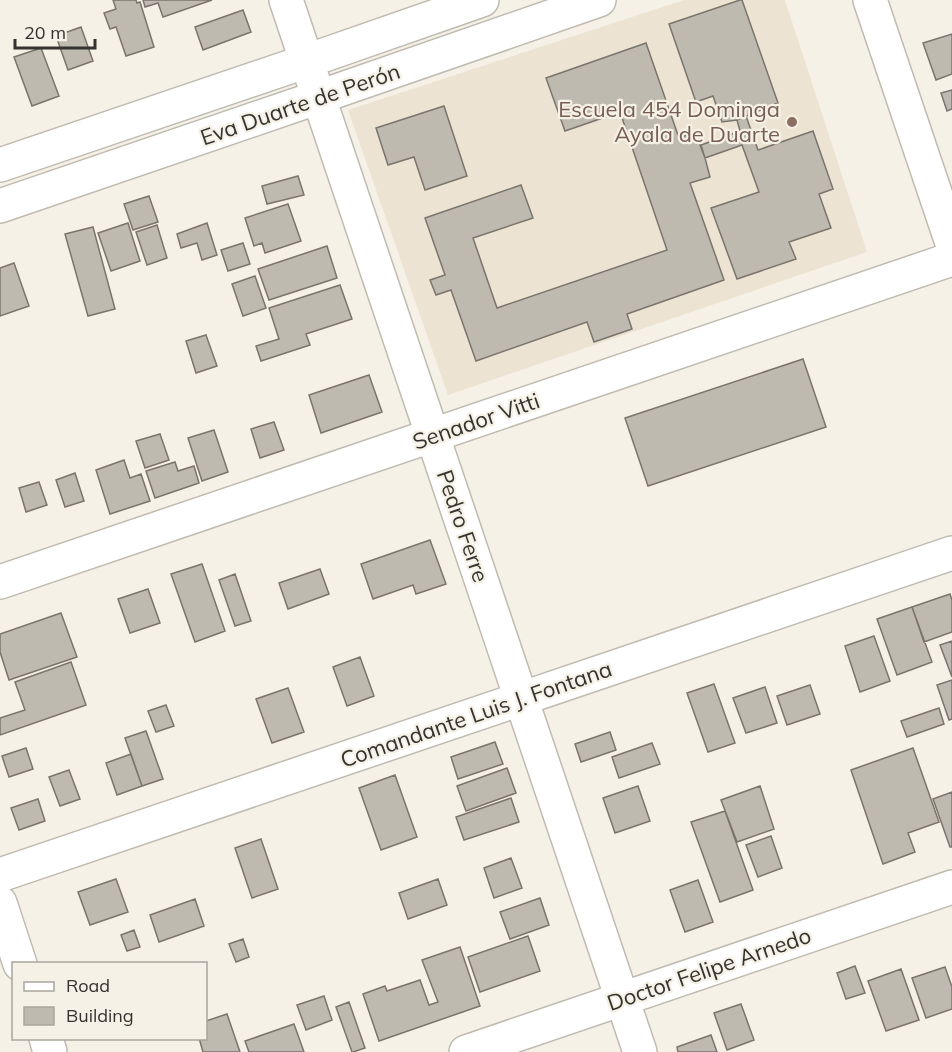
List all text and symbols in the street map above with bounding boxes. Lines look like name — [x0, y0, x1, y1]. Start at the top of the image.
scale bar — [15, 12, 94, 50]
text: 20 m — [24, 21, 66, 44]
street label: Eva Duarte de Perón — [196, 57, 404, 151]
place label: Escuela 454 Dominga Ayala de Duarte — [558, 95, 780, 148]
marker: Escuela 454 Dominga Ayala de Duarte — [785, 115, 799, 129]
street label: Senador Vitti — [409, 386, 543, 456]
street label: Pedro Ferre — [431, 466, 495, 586]
street label: Comandante Luis J. Fontana — [337, 654, 615, 774]
street label: Doctor Felipe Arnedo — [603, 921, 815, 1017]
legend — [12, 962, 207, 1040]
text: Road — [66, 974, 110, 997]
text: Building — [66, 1004, 134, 1027]

